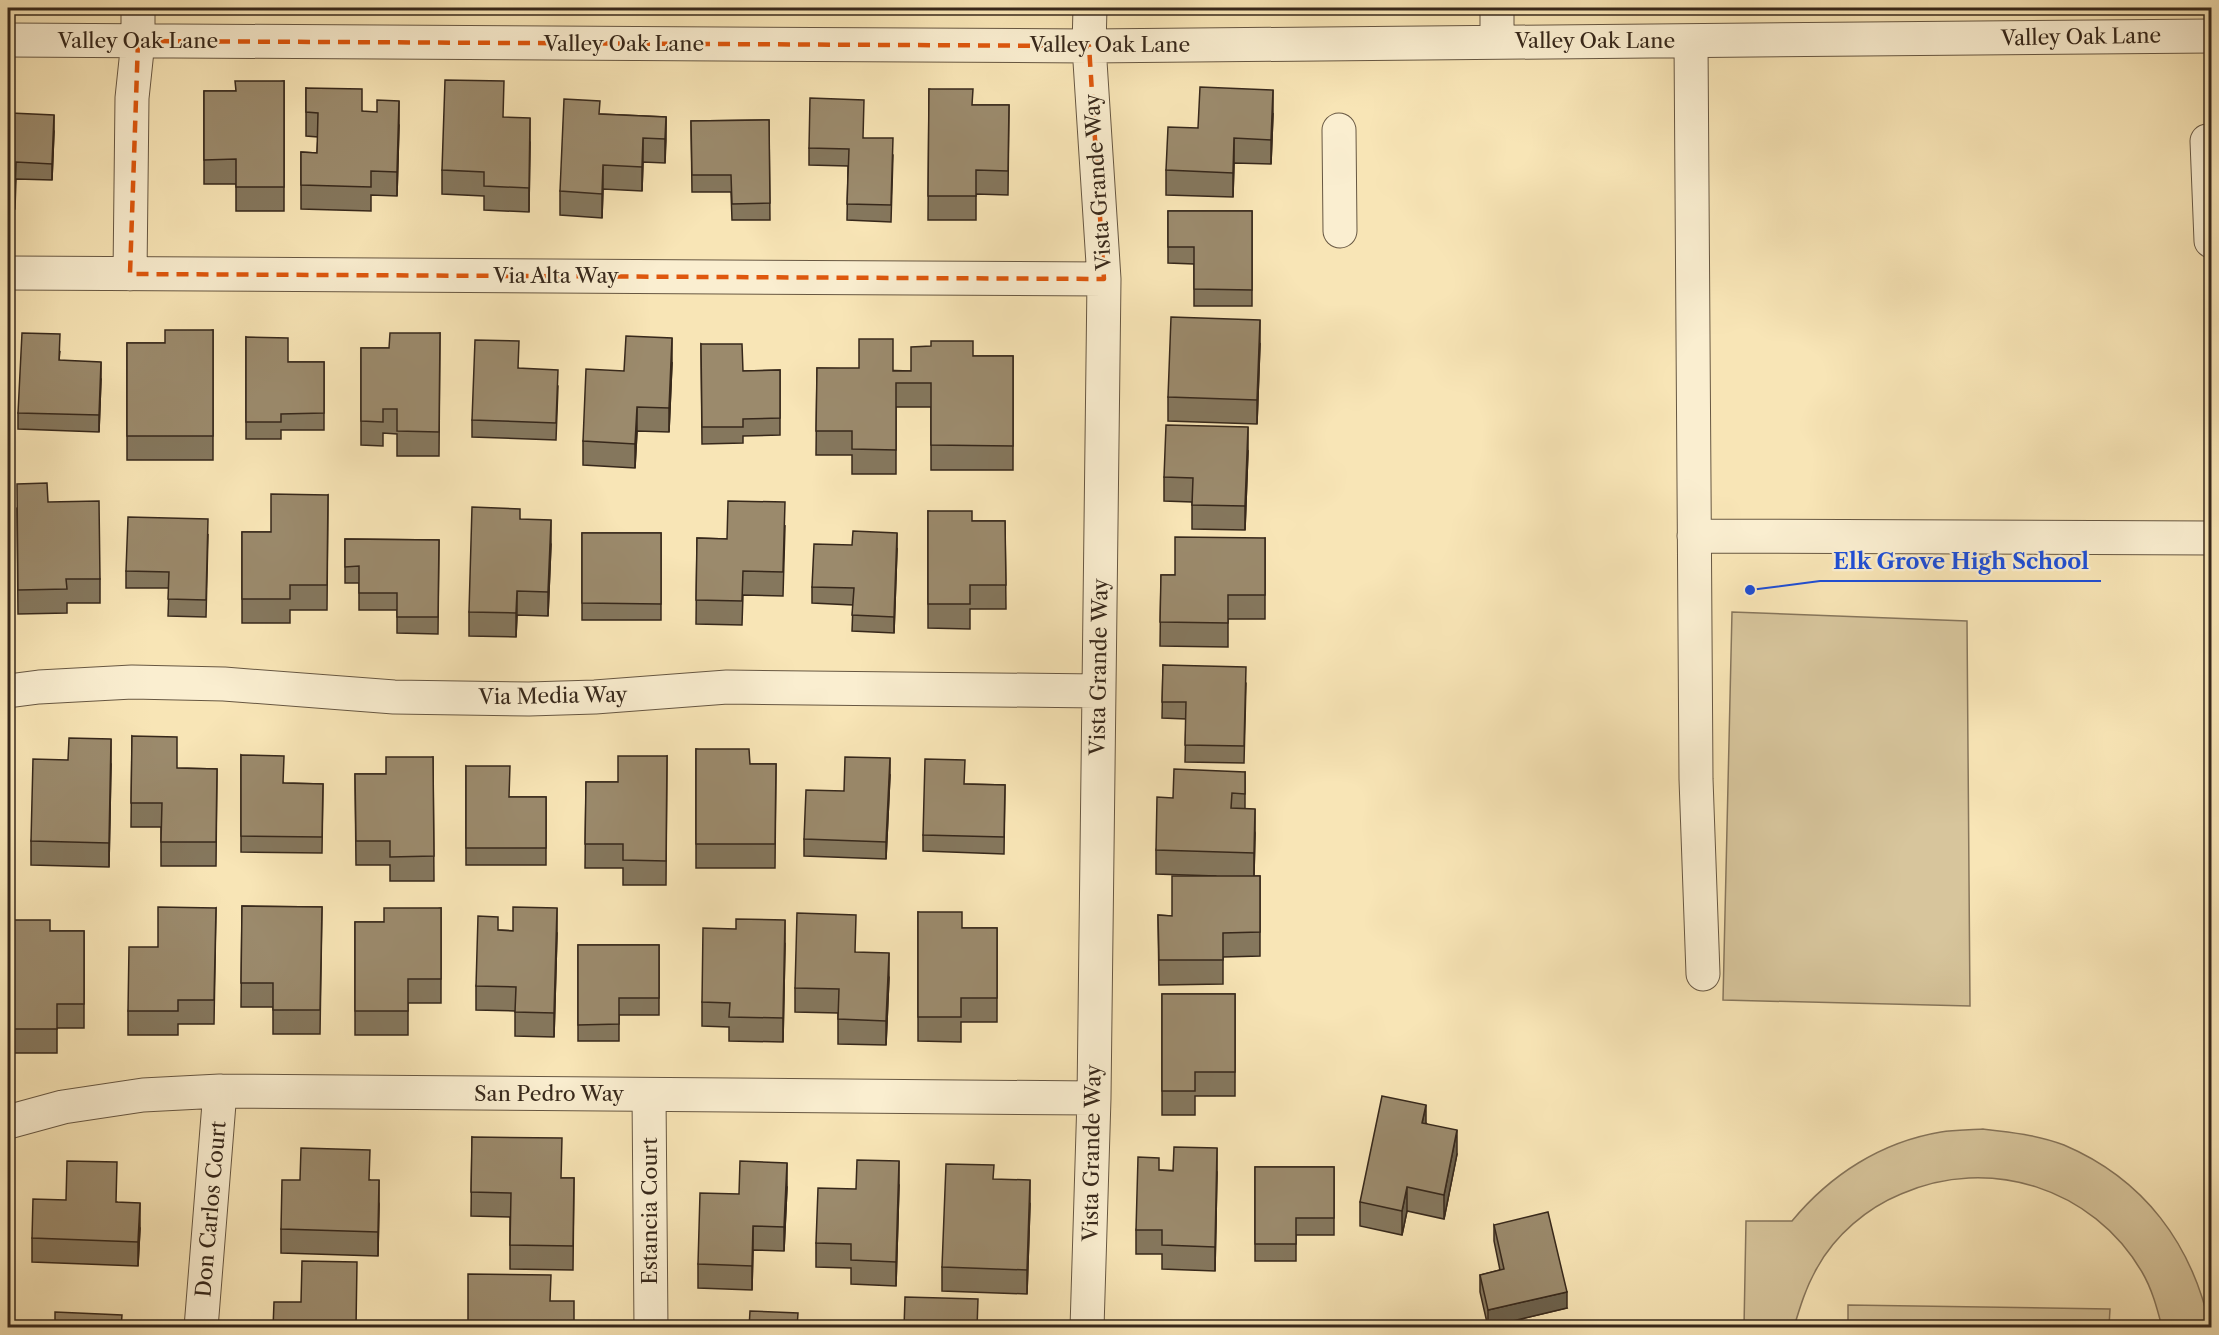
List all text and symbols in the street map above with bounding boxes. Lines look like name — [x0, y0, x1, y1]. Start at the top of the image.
street label: Valley Oak Lane — [2000, 23, 2161, 50]
street label: Valley Oak Lane — [57, 28, 218, 53]
street label: Valley Oak Lane — [1514, 28, 1675, 53]
street label: Valley Oak Lane — [543, 31, 704, 56]
street label: Valley Oak Lane — [1029, 32, 1190, 57]
street label: Vista Grande Way — [1079, 93, 1116, 272]
street label: Via Alta Way — [492, 263, 619, 288]
callout: Elk Grove High School — [1820, 541, 2101, 581]
text: Elk Grove High School — [1833, 548, 2089, 575]
street label: Vista Grande Way — [1084, 578, 1113, 757]
street label: Via Media Way — [477, 682, 628, 709]
street label: Vista Grande Way — [1077, 1064, 1106, 1243]
street label: San Pedro Way — [474, 1081, 624, 1106]
street label: Don Carlos Court — [190, 1119, 231, 1298]
street label: Estancia Court — [637, 1137, 662, 1285]

